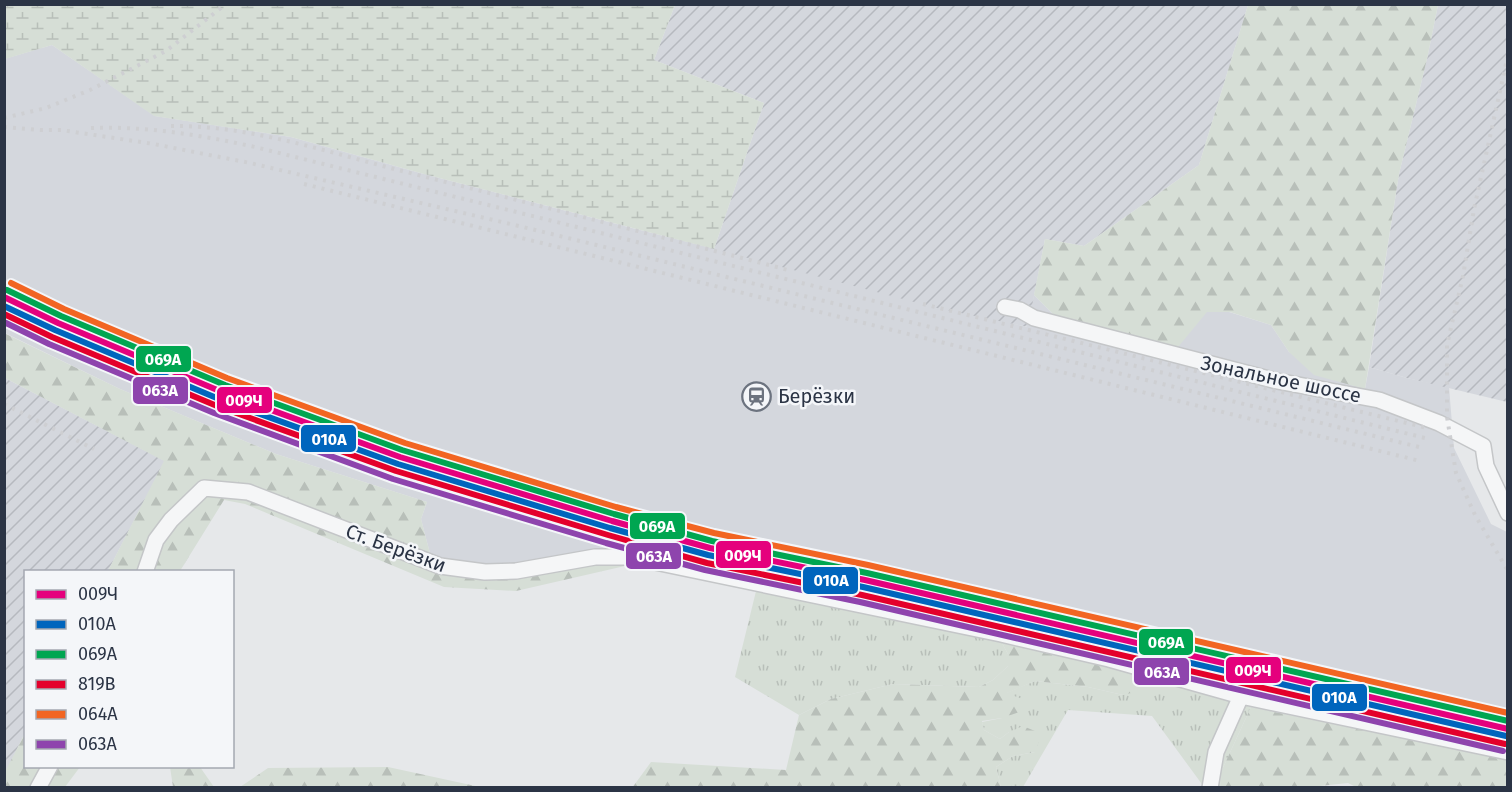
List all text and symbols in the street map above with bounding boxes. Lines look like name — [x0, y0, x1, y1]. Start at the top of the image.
line badge: 069А — [135, 345, 192, 373]
text: 069А — [145, 350, 182, 369]
street label: Зональное шоссе — [1199, 350, 1363, 408]
line badge: 063А — [132, 376, 189, 405]
station icon: Берёзки — [741, 380, 773, 412]
text: 063А — [142, 381, 179, 400]
place label: Берёзки — [778, 384, 855, 408]
line badge: 009Ч — [216, 386, 273, 414]
text: 009Ч — [225, 391, 263, 410]
line badge: 010А — [300, 424, 357, 453]
text: 010А — [311, 430, 347, 449]
line badge: 069А — [629, 512, 686, 540]
text: 069А — [639, 517, 676, 536]
street label: Ст. Берёзки — [342, 519, 450, 577]
line badge: 009Ч — [715, 540, 772, 569]
line badge: 063А — [625, 542, 682, 570]
text: 009Ч — [724, 546, 762, 565]
text: 063А — [636, 547, 673, 566]
line badge: 010А — [802, 566, 859, 595]
legend — [24, 570, 234, 768]
text: 010А — [813, 571, 849, 590]
text: 009Ч — [78, 583, 118, 605]
text: 010А — [78, 613, 116, 635]
line badge: 069А — [1138, 628, 1194, 656]
text: 069А — [1148, 633, 1185, 652]
text: 069А — [78, 643, 118, 665]
line badge: 009Ч — [1225, 656, 1282, 684]
line badge: 063А — [1133, 657, 1190, 686]
text: 009Ч — [1234, 661, 1272, 680]
text: 063А — [1144, 663, 1181, 682]
text: 819В — [78, 673, 116, 695]
line badge: 010А — [1311, 683, 1368, 712]
text: 010А — [1321, 688, 1357, 707]
text: 064А — [78, 703, 118, 725]
text: 063А — [78, 733, 117, 755]

